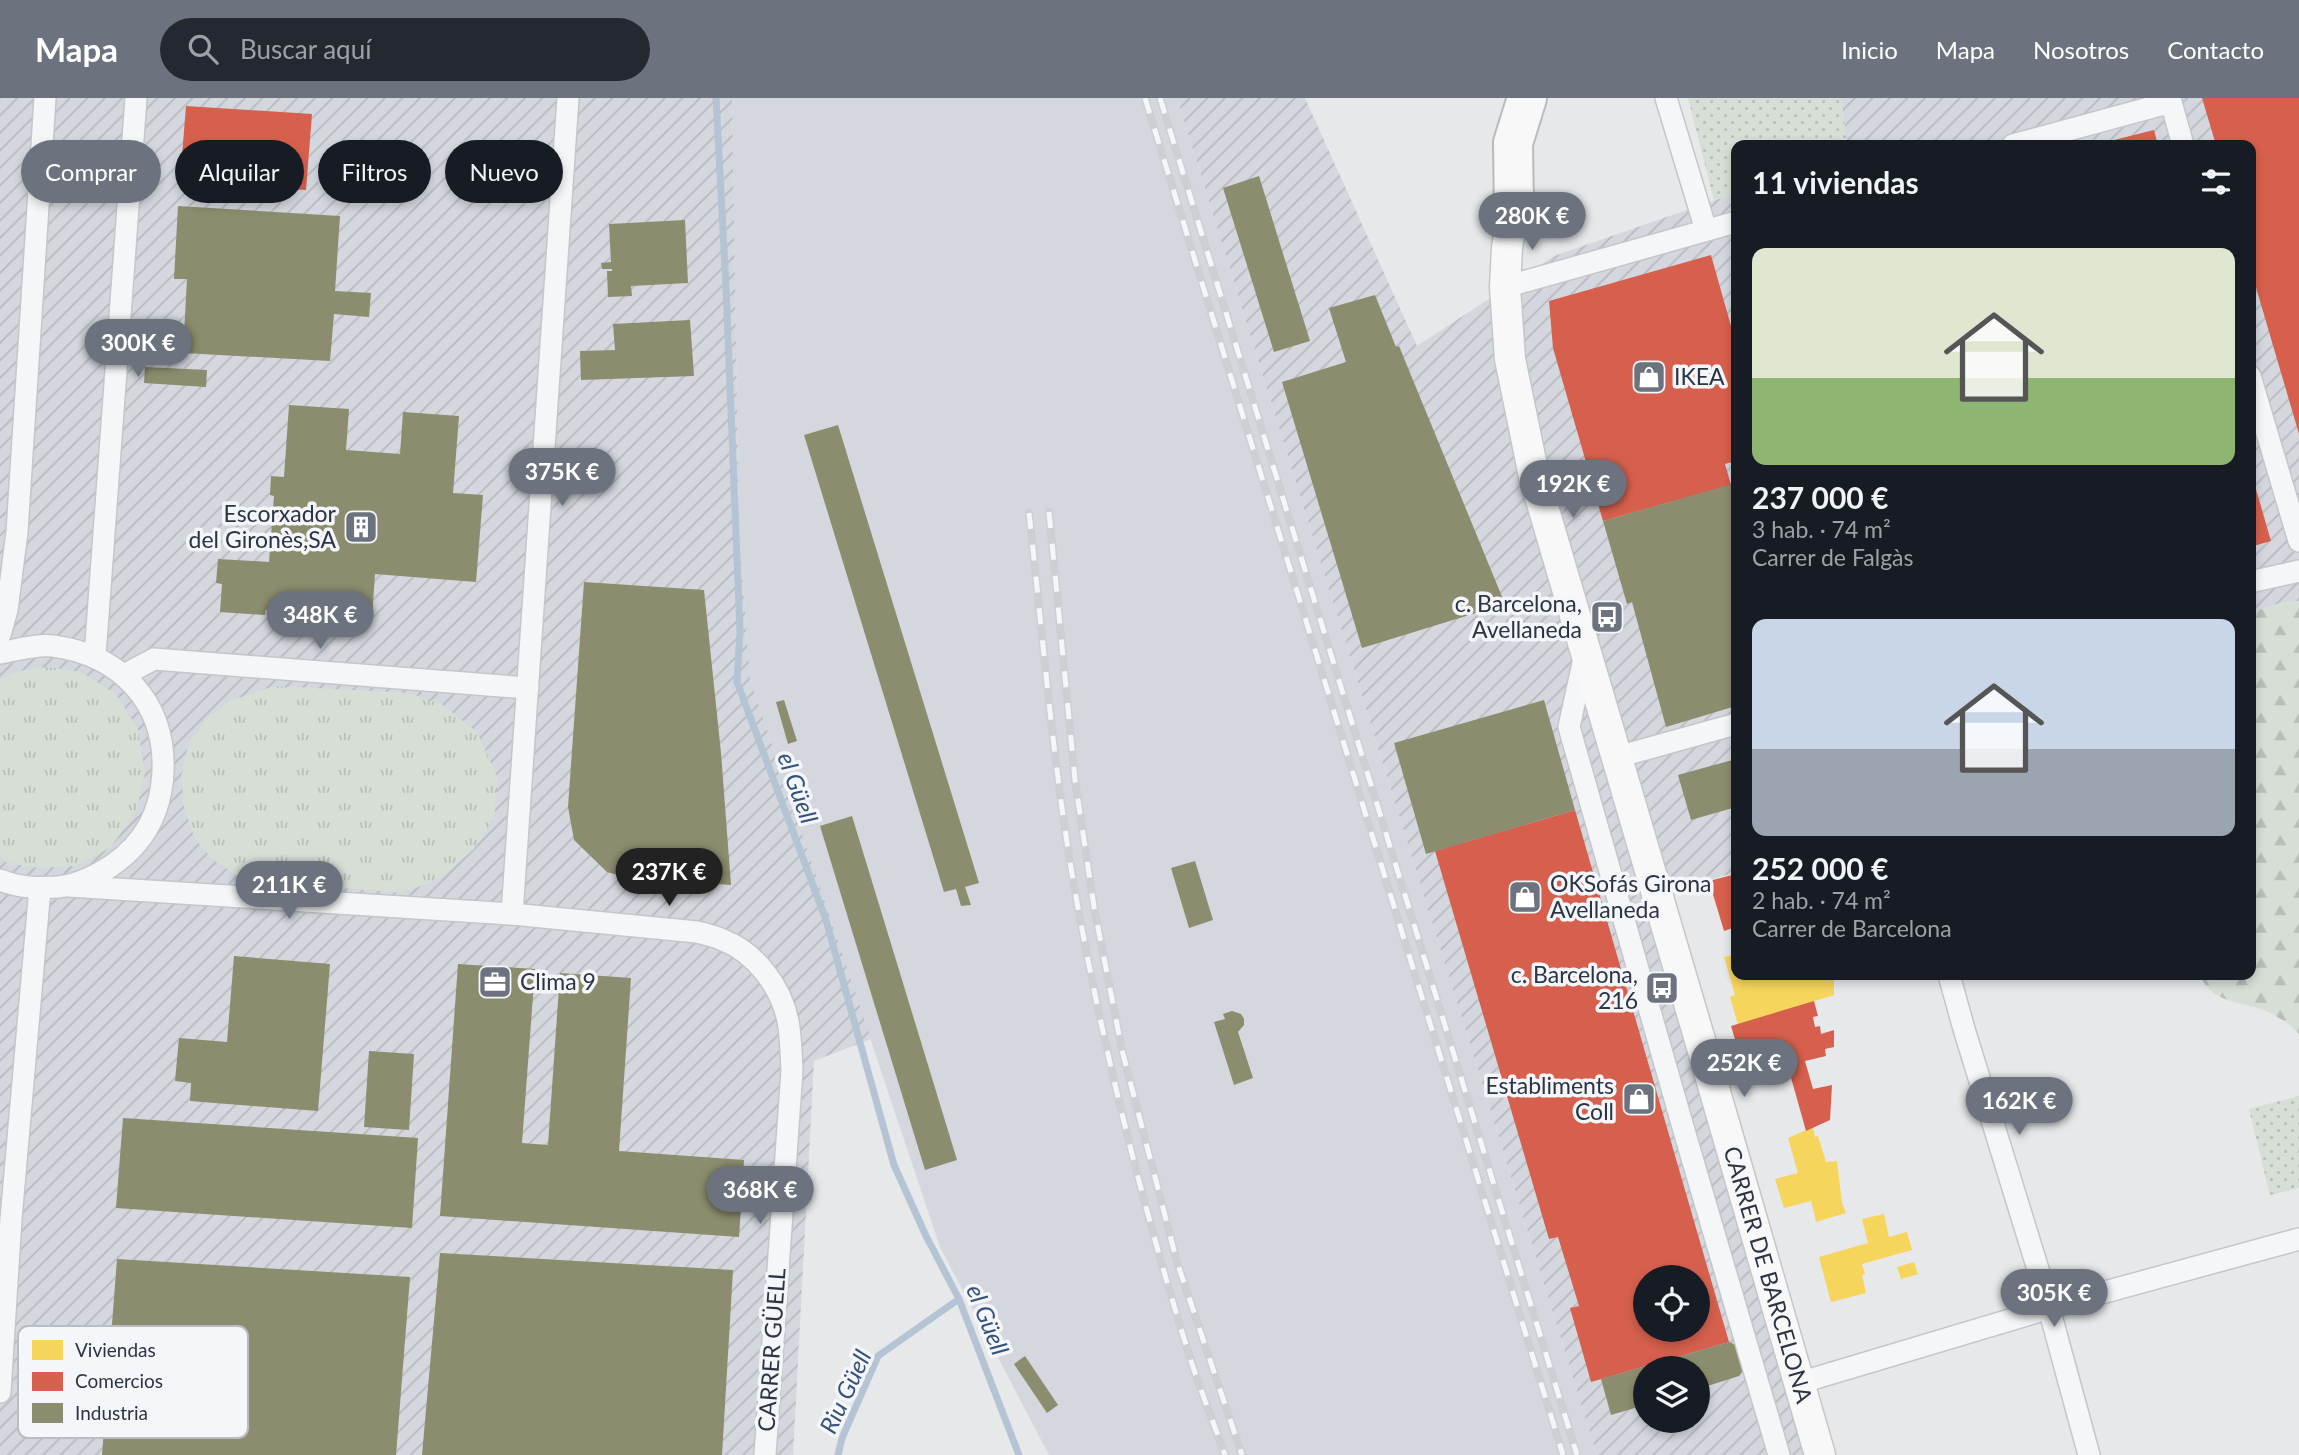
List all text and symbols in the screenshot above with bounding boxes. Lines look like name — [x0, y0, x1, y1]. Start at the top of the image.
search box — [160, 18, 650, 81]
text: Mapa — [35, 29, 118, 69]
icon: search — [184, 30, 222, 68]
text: Buscar aquí — [240, 33, 371, 65]
text: Inicio — [1841, 35, 1898, 64]
text: Mapa — [1936, 35, 1995, 64]
text: Nosotros — [2033, 35, 2129, 64]
text: Contacto — [2167, 35, 2264, 64]
chip: Comprar — [21, 140, 161, 203]
chip: Alquilar — [175, 140, 304, 203]
chip: Filtros — [318, 140, 431, 203]
chip: Nuevo — [445, 140, 563, 203]
icon: filters — [2197, 163, 2235, 201]
text: 11 viviendas — [1752, 164, 1919, 200]
pin: 280K € — [1475, 192, 1589, 252]
text: 280K € — [1495, 201, 1569, 229]
icon: home — [1931, 294, 2057, 420]
pin: 300K € — [81, 320, 195, 379]
text: 300K € — [101, 328, 175, 356]
shop icon: IKEA — [1630, 358, 1668, 396]
place label: IKEA — [1674, 362, 1725, 390]
pin: 375K € — [505, 448, 619, 508]
text: 375K € — [525, 457, 599, 485]
pin: 192K € — [1516, 460, 1630, 520]
text: 192K € — [1536, 469, 1610, 497]
text: 237 000 € — [1752, 479, 1888, 515]
place label: Escorxador del Gironès,SA — [189, 499, 337, 553]
building icon: Escorxador del Gironès,SA — [342, 508, 380, 546]
text: 3 hab. · 74 m² — [1752, 515, 1891, 543]
text: Carrer de Falgàs — [1752, 543, 1913, 571]
place label: c. Barcelona, Avellaneda — [1455, 589, 1582, 643]
pin: 348K € — [263, 592, 377, 651]
bus stop icon: c. Barcelona, Avellaneda — [1588, 598, 1626, 636]
text: 348K € — [283, 600, 357, 628]
icon: home — [1931, 665, 2057, 791]
water label: el Güell — [772, 748, 825, 828]
pin: 237K € — [612, 848, 726, 908]
text: 252 000 € — [1752, 850, 1888, 886]
text: 237K € — [632, 857, 706, 885]
pin: 211K € — [232, 862, 346, 921]
place label: OKSofás Girona Avellaneda — [1550, 869, 1712, 923]
text: 211K € — [252, 870, 326, 898]
shop icon: OKSofás Girona Avellaneda — [1506, 878, 1544, 916]
text: 2 hab. · 74 m² — [1752, 886, 1891, 914]
text: Carrer de Barcelona — [1752, 914, 1952, 942]
place label: c. Barcelona, 216 — [1511, 960, 1638, 1014]
office icon: Clima 9 — [476, 963, 514, 1001]
place label: Clima 9 — [520, 967, 596, 995]
bus stop icon: c. Barcelona, 216 — [1643, 969, 1681, 1007]
pin: 252K € — [1687, 1040, 1801, 1099]
text: 252K € — [1707, 1048, 1781, 1076]
place label: Establiments Coll — [1486, 1071, 1614, 1125]
pin: 162K € — [1962, 1077, 2076, 1137]
shop icon: Establiments Coll — [1620, 1080, 1658, 1118]
text: 162K € — [1982, 1086, 2056, 1114]
street label: CARRER DE BARCELONA — [1718, 1143, 1819, 1406]
pin: 368K € — [703, 1166, 817, 1226]
text: 368K € — [723, 1175, 797, 1203]
map controls — [1633, 1265, 1710, 1433]
button: locate — [1633, 1265, 1710, 1342]
street label: CARRER GÜELL — [751, 1267, 791, 1433]
pin: 305K € — [1997, 1270, 2111, 1329]
text: 305K € — [2017, 1278, 2091, 1306]
water label: el Güell — [961, 1280, 1016, 1360]
legend — [18, 1326, 248, 1438]
text: Viviendas — [75, 1338, 156, 1361]
water label: Riu Güell — [813, 1344, 877, 1438]
button: layers — [1633, 1356, 1710, 1433]
text: Comercios — [75, 1369, 163, 1392]
text: Industria — [75, 1401, 148, 1424]

